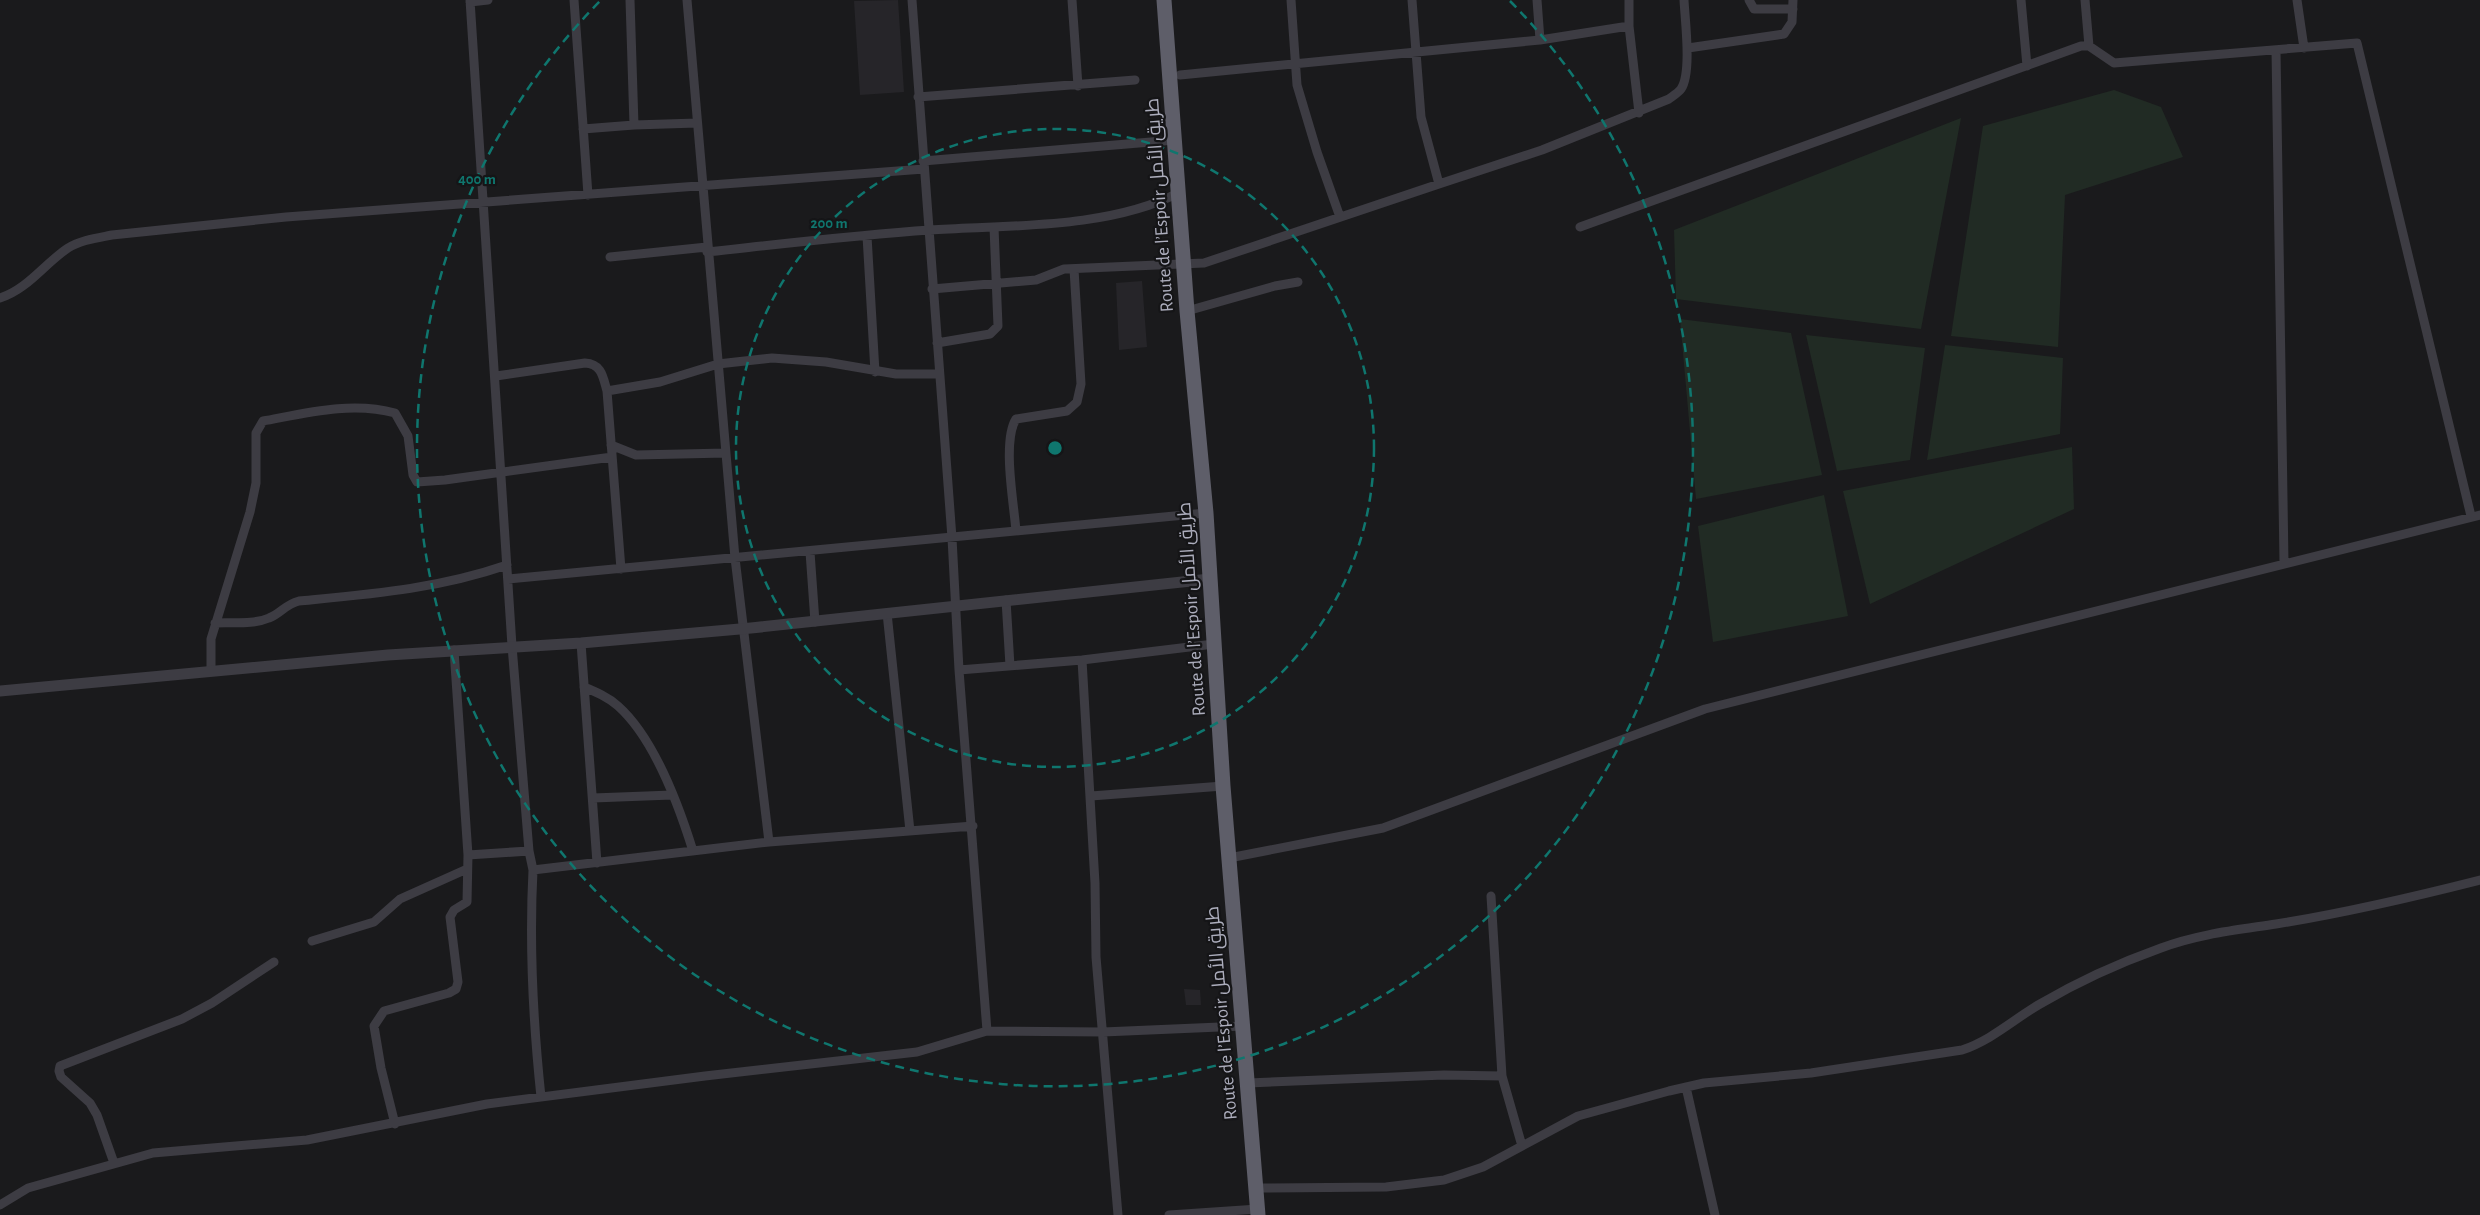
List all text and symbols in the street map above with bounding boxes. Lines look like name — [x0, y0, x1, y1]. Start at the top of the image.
street label: Route de l’Espoir طريق الأمل — [1142, 97, 1179, 313]
text: 400 m — [458, 172, 496, 187]
text: 200 m — [810, 216, 848, 231]
centre of rings — [1046, 439, 1064, 457]
street label: Route de l’Espoir طريق الأمل — [1174, 501, 1211, 717]
street label: Route de l’Espoir طريق الأمل — [1202, 905, 1243, 1121]

